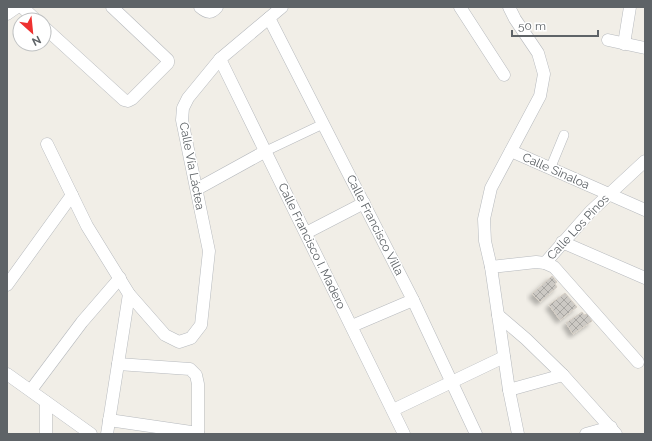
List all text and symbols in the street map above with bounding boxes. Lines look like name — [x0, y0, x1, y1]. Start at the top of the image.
north arrow — [12, 12, 52, 52]
scale bar — [512, 12, 598, 38]
text: 50 m — [518, 19, 546, 33]
text: N — [30, 33, 43, 48]
street label: Calle Vía Láctea — [177, 121, 207, 211]
street label: Calle Sinaloa — [520, 150, 592, 192]
street label: Calle Francisco Villa — [344, 172, 406, 278]
street label: Calle Francisco I. Madero — [275, 181, 349, 311]
street label: Calle Los Pinos — [544, 191, 612, 263]

